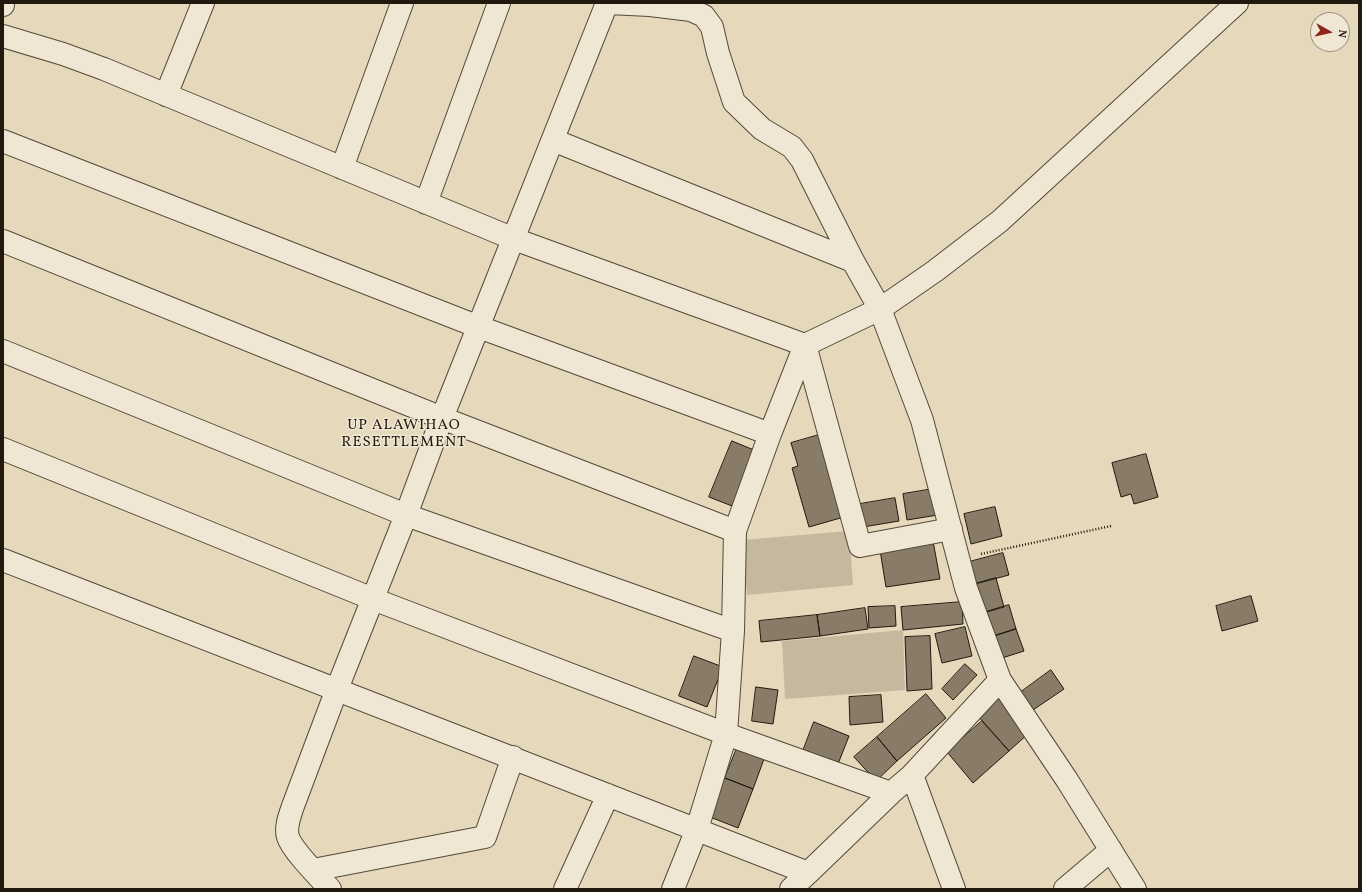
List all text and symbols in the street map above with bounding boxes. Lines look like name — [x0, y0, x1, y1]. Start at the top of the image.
north arrow — [1310, 12, 1350, 52]
text: N — [1333, 29, 1349, 39]
district label: UP ALAWIHAO RESETTLEMENT — [341, 417, 467, 452]

